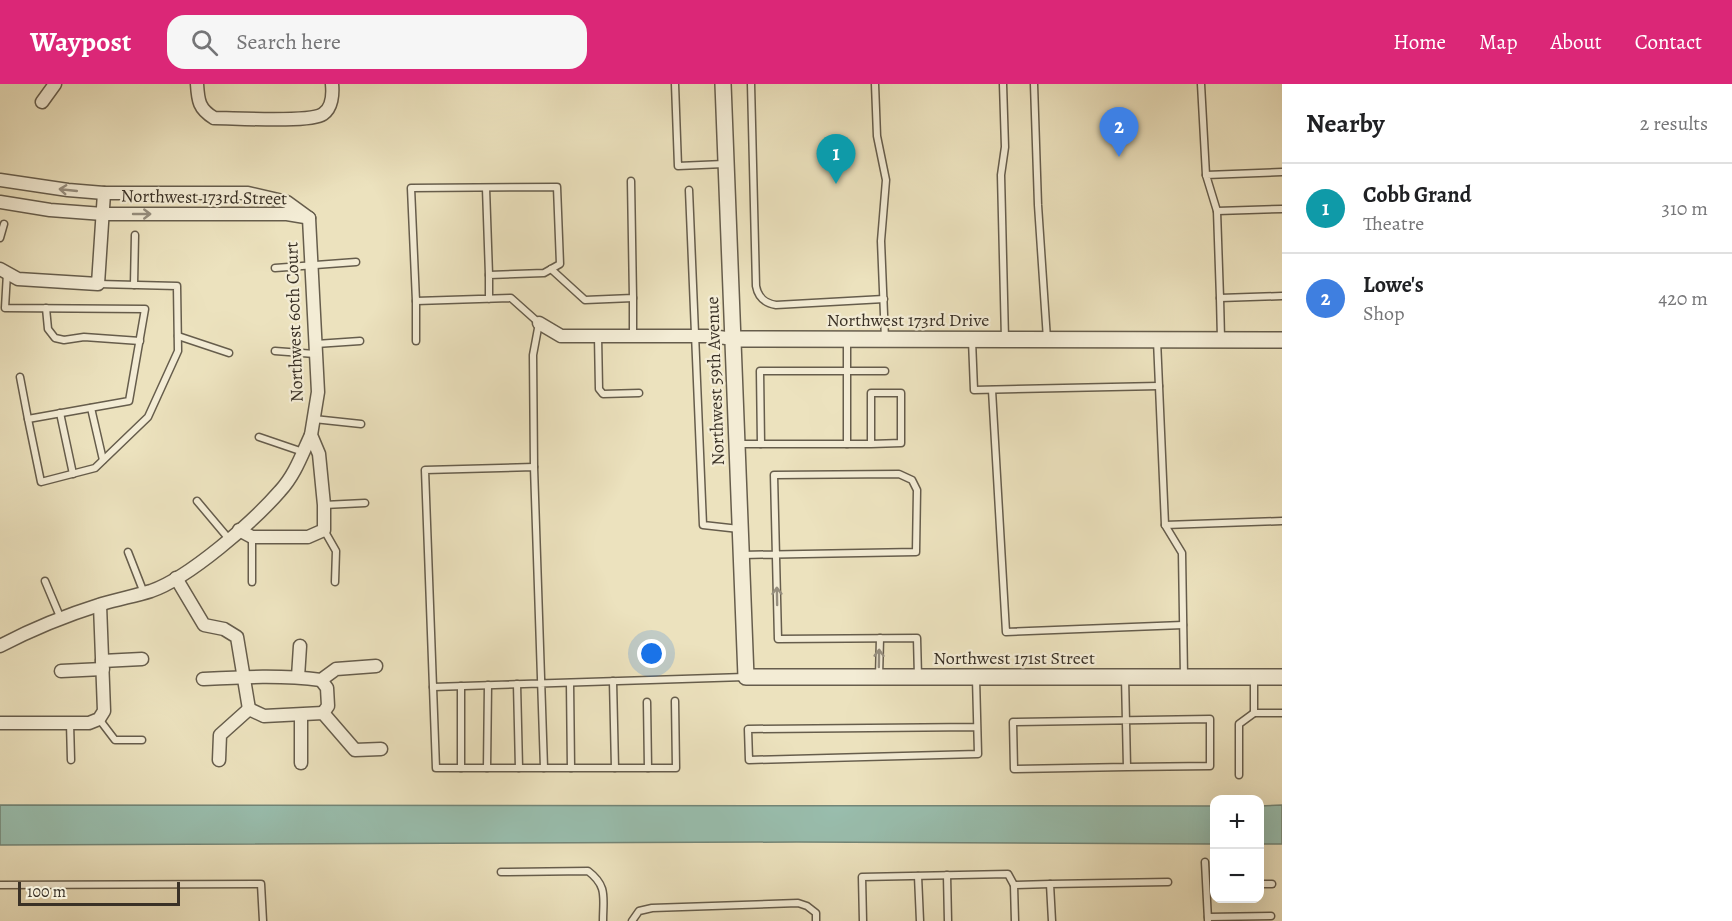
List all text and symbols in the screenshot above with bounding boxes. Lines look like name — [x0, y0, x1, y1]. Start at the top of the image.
search box — [167, 15, 587, 69]
text: Waypost — [30, 23, 131, 61]
icon: search — [188, 26, 221, 59]
text: Search here — [236, 27, 341, 57]
text: Home — [1393, 28, 1446, 56]
text: Map — [1479, 28, 1517, 56]
text: About — [1550, 28, 1602, 56]
text: Contact — [1635, 28, 1702, 56]
text: Nearby — [1306, 106, 1385, 141]
pin: 2 — [1100, 107, 1138, 157]
text: 2 results — [1640, 110, 1708, 137]
pin: 1 — [816, 135, 856, 184]
text: Cobb Grand — [1363, 180, 1472, 210]
one-way arrow — [59, 184, 78, 195]
street label: Northwest 173rd Street — [121, 184, 287, 210]
text: 1 — [1322, 195, 1329, 222]
text: 310 m — [1662, 195, 1708, 222]
one-way arrow — [131, 208, 151, 220]
text: Theatre — [1363, 210, 1424, 237]
street label: Northwest 60th Court — [279, 241, 309, 403]
text: Lowe's — [1363, 270, 1424, 300]
text: 2 — [1321, 285, 1330, 312]
text: 420 m — [1658, 285, 1708, 312]
street label: Northwest 59th Avenue — [700, 296, 730, 466]
text: Shop — [1363, 300, 1405, 327]
street label: Northwest 173rd Drive — [827, 308, 989, 332]
one-way arrow — [771, 587, 783, 607]
your location — [637, 639, 666, 668]
street label: Northwest 171st Street — [933, 646, 1095, 670]
one-way arrow — [874, 648, 885, 668]
map controls — [1210, 795, 1264, 903]
button: + — [1210, 795, 1264, 849]
button: − — [1210, 849, 1264, 903]
scale bar — [18, 879, 180, 906]
text: 100 m — [27, 881, 66, 903]

